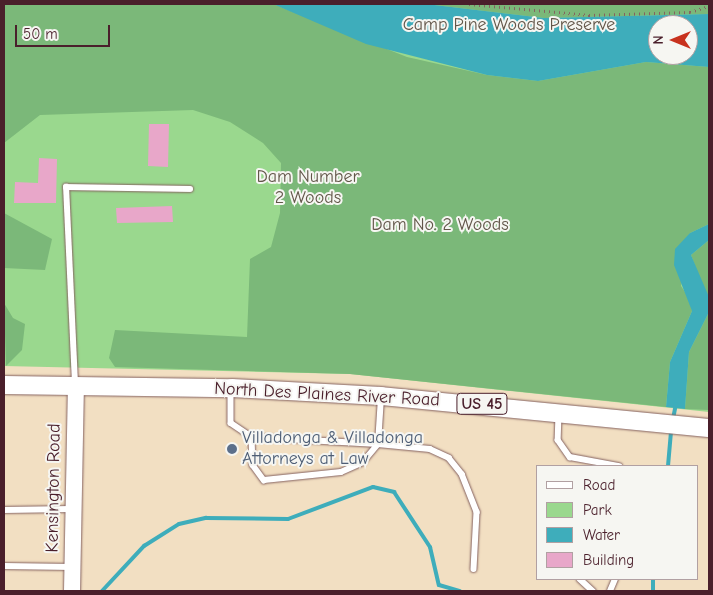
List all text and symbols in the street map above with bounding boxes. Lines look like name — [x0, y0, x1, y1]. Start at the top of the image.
park label: Camp Pine Woods Preserve — [403, 14, 615, 36]
scale bar — [18, 15, 112, 47]
north arrow — [648, 15, 698, 65]
text: 50 m — [23, 25, 58, 43]
text: N — [650, 35, 667, 45]
park label: Dam Number 2 Woods — [256, 167, 360, 210]
park label: Dam No. 2 Woods — [371, 214, 509, 236]
street label: North Des Plaines River Road — [214, 378, 440, 412]
road number: US 45 — [456, 390, 508, 418]
street label: Kensington Road — [42, 423, 66, 553]
place label: Villadonga & Villadonga Attorneys at Law — [242, 428, 423, 470]
marker: Villadonga & Villadonga Attorneys at Law — [226, 443, 238, 455]
legend — [536, 465, 698, 580]
text: Road — [583, 476, 615, 494]
text: Park — [583, 501, 612, 519]
text: Water — [583, 526, 620, 544]
text: Building — [583, 551, 634, 569]

